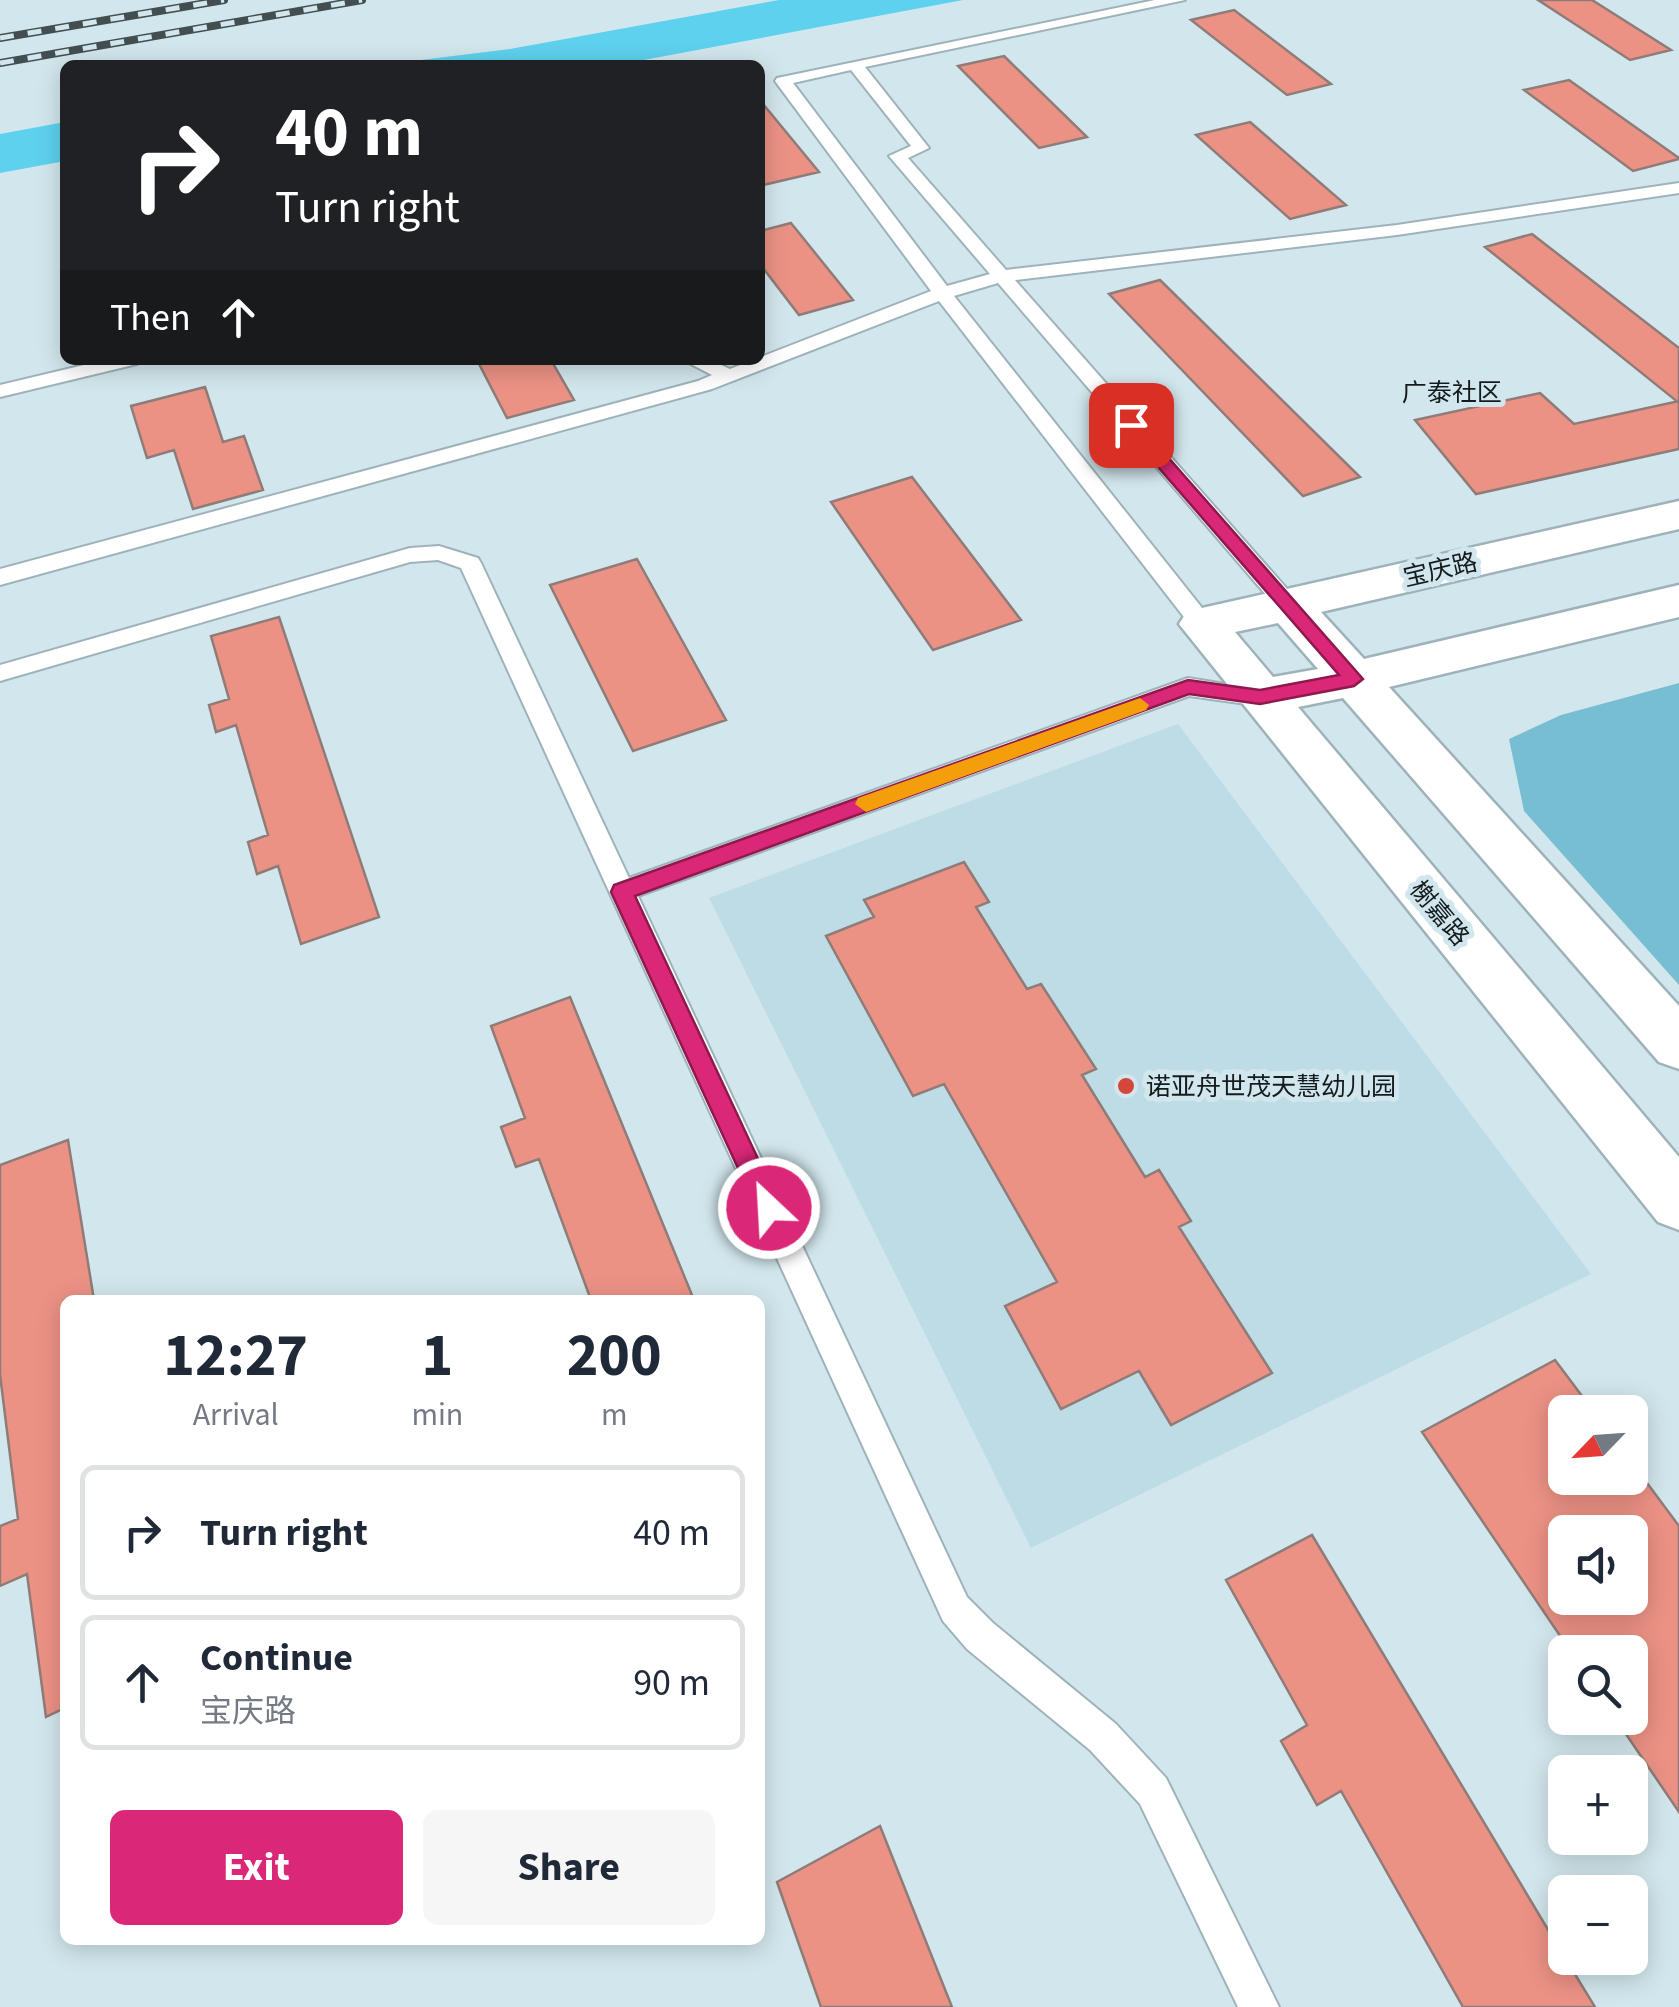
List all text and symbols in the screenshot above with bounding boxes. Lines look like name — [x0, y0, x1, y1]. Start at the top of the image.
text: 40 m — [275, 83, 423, 183]
icon: right — [110, 100, 240, 230]
text: Turn right — [275, 176, 460, 240]
icon: ahead — [211, 290, 266, 345]
text: Then — [110, 291, 191, 345]
district label: 广泰社区 — [1402, 375, 1502, 411]
pin — [1089, 383, 1174, 468]
icon: arrive — [1104, 398, 1159, 453]
street label: 宝庆路 — [1400, 544, 1481, 596]
street label: 榭嘉路 — [1401, 873, 1477, 954]
place label: 诺亚舟世茂天慧幼儿园 — [1146, 1069, 1396, 1105]
marker: 诺亚舟世茂天慧幼儿园 — [1115, 1075, 1137, 1097]
position arrow — [717, 1156, 821, 1260]
text: 12:27 — [163, 1314, 308, 1399]
text: 1 — [422, 1314, 453, 1399]
text: 200 — [567, 1314, 662, 1399]
text: Arrival — [193, 1392, 279, 1438]
text: min — [411, 1392, 463, 1438]
text: m — [601, 1392, 627, 1438]
north arrow — [1548, 1395, 1648, 1495]
map controls — [1548, 1395, 1648, 1975]
icon: right — [115, 1505, 170, 1560]
text: Turn right — [200, 1506, 368, 1560]
text: 40 m — [633, 1506, 710, 1560]
button: sound — [1548, 1515, 1648, 1615]
text: Continue — [200, 1631, 353, 1685]
button: search — [1548, 1635, 1648, 1735]
icon: ahead — [115, 1655, 170, 1710]
text: 90 m — [633, 1656, 710, 1710]
text: 宝庆路 — [200, 1689, 296, 1735]
button: + — [1548, 1755, 1648, 1855]
button: Exit — [110, 1810, 403, 1925]
button: Share — [423, 1810, 715, 1925]
button: − — [1548, 1875, 1648, 1975]

